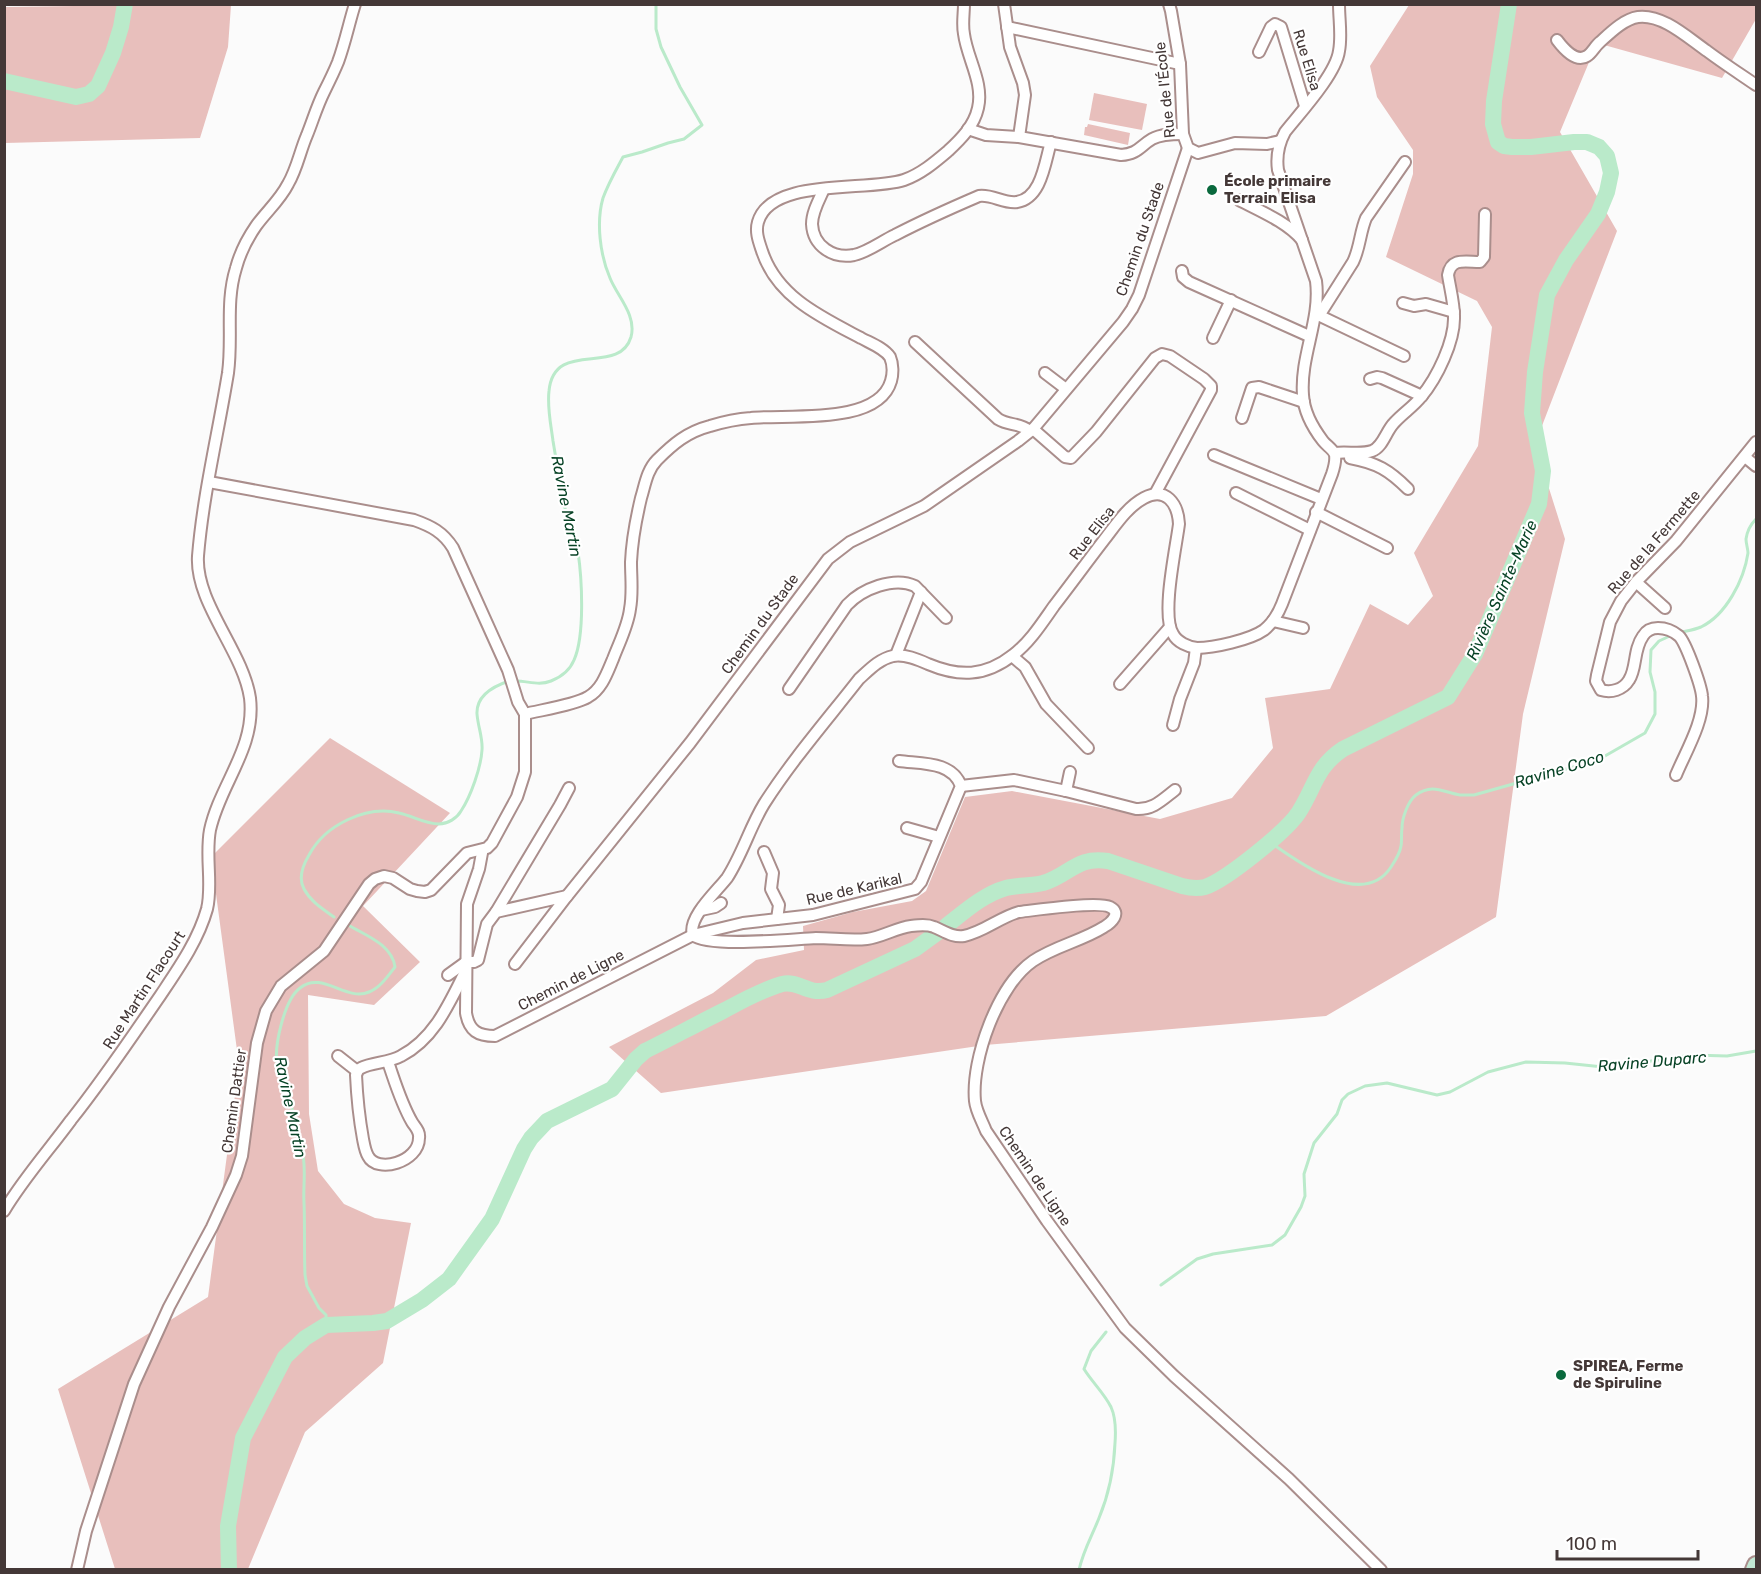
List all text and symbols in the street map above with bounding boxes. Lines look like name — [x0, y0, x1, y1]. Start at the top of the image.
street label: Rue Elisa — [1289, 27, 1325, 93]
street label: Rue de l'École — [1151, 41, 1179, 139]
place label: École primaire Terrain Elisa — [1224, 172, 1331, 207]
street label: Chemin du Stade — [1112, 179, 1168, 299]
marker: École primaire Terrain Elisa — [1205, 183, 1219, 197]
water label: Ravine Martin — [547, 454, 586, 559]
street label: Rue de la Fermette — [1604, 486, 1704, 598]
street label: Rue Elisa — [1065, 503, 1119, 563]
water label: Rivière Sainte-Marie — [1462, 517, 1541, 663]
street label: Chemin du Stade — [718, 570, 802, 678]
water label: Ravine Coco — [1512, 747, 1606, 792]
street label: Rue de Karikal — [804, 869, 904, 909]
street label: Rue Martin Flacourt — [99, 927, 189, 1052]
street label: Chemin de Ligne — [515, 945, 627, 1015]
street label: Chemin Dattier — [218, 1047, 250, 1154]
water label: Ravine Duparc — [1597, 1047, 1708, 1076]
water label: Ravine Martin — [270, 1055, 311, 1160]
street label: Chemin de Ligne — [995, 1123, 1075, 1229]
place label: SPIREA, Ferme de Spiruline — [1573, 1357, 1684, 1392]
marker: SPIREA, Ferme de Spiruline — [1554, 1368, 1568, 1382]
scale bar — [1557, 1523, 1698, 1561]
text: 100 m — [1566, 1533, 1617, 1555]

